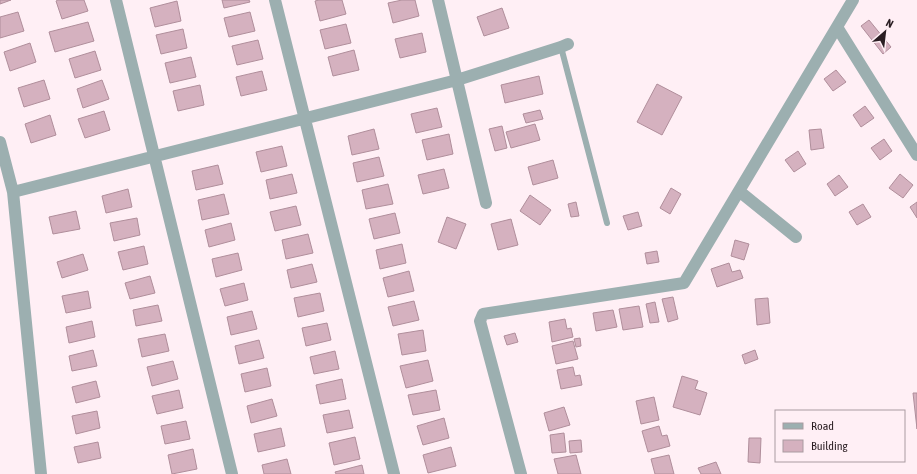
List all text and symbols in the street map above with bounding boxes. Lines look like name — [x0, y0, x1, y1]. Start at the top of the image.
north arrow — [865, 12, 905, 52]
text: N — [884, 16, 895, 30]
legend — [775, 410, 905, 462]
text: Road — [811, 419, 834, 433]
text: Building — [811, 439, 849, 453]

